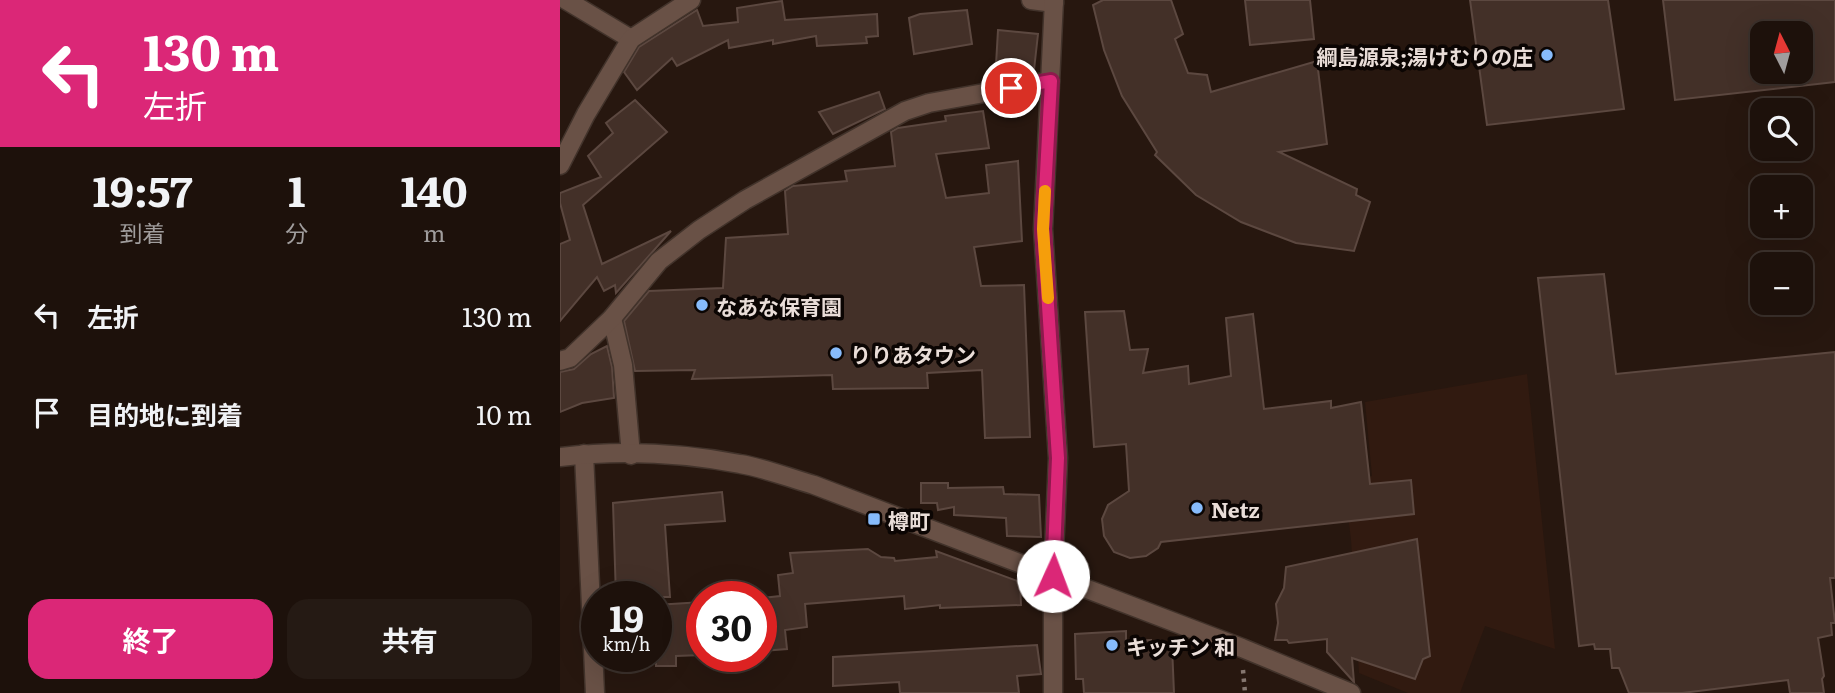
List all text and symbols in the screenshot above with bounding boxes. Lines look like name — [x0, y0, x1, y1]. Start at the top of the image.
text: 130 m — [143, 13, 279, 86]
north arrow — [1750, 21, 1813, 84]
map controls — [1750, 21, 1813, 315]
icon: left — [28, 28, 119, 119]
place label: 綱島源泉;湯けむりの庄 — [1316, 40, 1533, 71]
marker: 綱島源泉;湯けむりの庄 — [1539, 47, 1555, 63]
pin — [981, 58, 1041, 118]
icon: arrive — [992, 69, 1030, 107]
text: 左折 — [143, 80, 207, 128]
button: search — [1750, 98, 1813, 161]
text: 19:57 — [92, 158, 193, 220]
text: 1 — [288, 158, 305, 220]
text: 140 — [401, 158, 468, 220]
button: + — [1750, 175, 1813, 238]
text: 到着 — [120, 215, 166, 249]
text: 分 — [285, 215, 308, 249]
text: m — [423, 215, 445, 249]
button: − — [1750, 252, 1813, 315]
place label: なあな保育園 — [716, 290, 842, 321]
icon: left — [28, 296, 66, 334]
text: 左折 — [87, 296, 139, 335]
text: 130 m — [462, 296, 532, 335]
marker: なあな保育園 — [694, 297, 710, 313]
place label: りりあタウン — [850, 338, 976, 369]
marker: りりあタウン — [828, 345, 844, 361]
icon: arrive — [28, 394, 66, 432]
text: 目的地に到着 — [87, 394, 243, 433]
text: 10 m — [476, 394, 532, 433]
place label: Netz — [1211, 493, 1260, 524]
marker: Netz — [1189, 500, 1205, 516]
place label: 樽町 — [888, 504, 930, 535]
marker: 樽町 — [866, 511, 882, 527]
position arrow — [1016, 539, 1090, 613]
speed limit sign: 30 — [686, 581, 777, 672]
text: 19 — [609, 591, 644, 643]
button: 終了 — [28, 599, 273, 679]
button: 共有 — [287, 599, 532, 679]
text: km/h — [603, 630, 650, 657]
place label: キッチン 和 — [1126, 630, 1235, 661]
marker: キッチン 和 — [1104, 637, 1120, 653]

